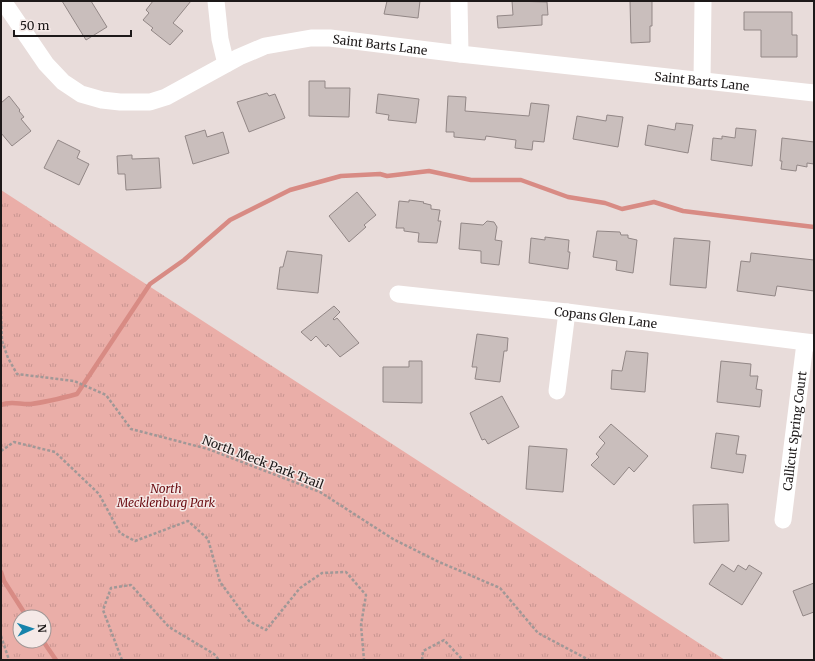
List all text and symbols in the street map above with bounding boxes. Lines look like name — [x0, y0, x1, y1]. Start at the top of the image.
scale bar — [14, 12, 131, 38]
text: 50 m — [20, 18, 49, 33]
street label: Saint Barts Lane — [332, 31, 428, 57]
street label: Saint Barts Lane — [654, 68, 750, 93]
street label: Copans Glen Lane — [554, 303, 658, 331]
street label: Callicut Spring Court — [779, 370, 809, 491]
street label: North Meck Park Trail — [200, 432, 326, 492]
park label: North Mecklenburg Park — [116, 481, 216, 510]
north arrow — [12, 609, 52, 649]
text: N — [35, 624, 49, 633]

